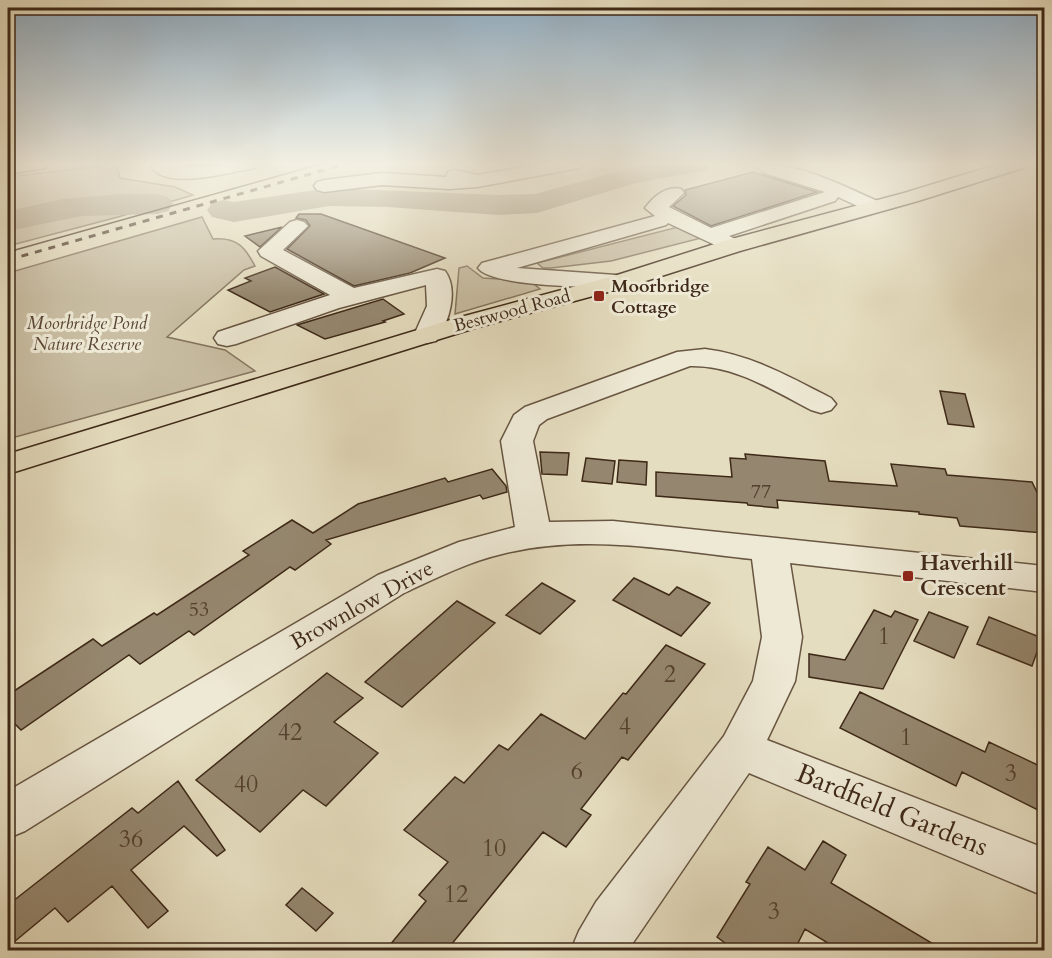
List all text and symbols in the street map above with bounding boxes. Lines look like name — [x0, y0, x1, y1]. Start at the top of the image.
place label: Moorbridge Cottage — [611, 274, 710, 320]
street label: Bestwood Road — [451, 283, 574, 339]
marker: Moorbridge Cottage — [592, 289, 606, 303]
park label: Moorbridge Pond Nature Reserve — [27, 311, 148, 357]
house number: 77 — [751, 478, 771, 505]
place label: Haverhill Crescent — [920, 548, 1014, 603]
street label: Brownlow Drive — [285, 553, 439, 657]
marker: Haverhill Crescent — [901, 569, 915, 583]
house number: 53 — [189, 596, 209, 623]
house number: 1 — [878, 620, 890, 653]
house number: 2 — [664, 658, 676, 691]
house number: 4 — [619, 710, 631, 743]
house number: 42 — [278, 716, 302, 749]
house number: 1 — [900, 721, 912, 754]
house number: 6 — [571, 755, 583, 788]
street label: Bardfield Gardens — [790, 755, 994, 865]
house number: 3 — [1005, 757, 1017, 790]
house number: 40 — [234, 768, 258, 801]
house number: 36 — [119, 823, 143, 856]
house number: 10 — [482, 832, 506, 865]
house number: 12 — [444, 878, 468, 911]
house number: 3 — [768, 895, 780, 928]

